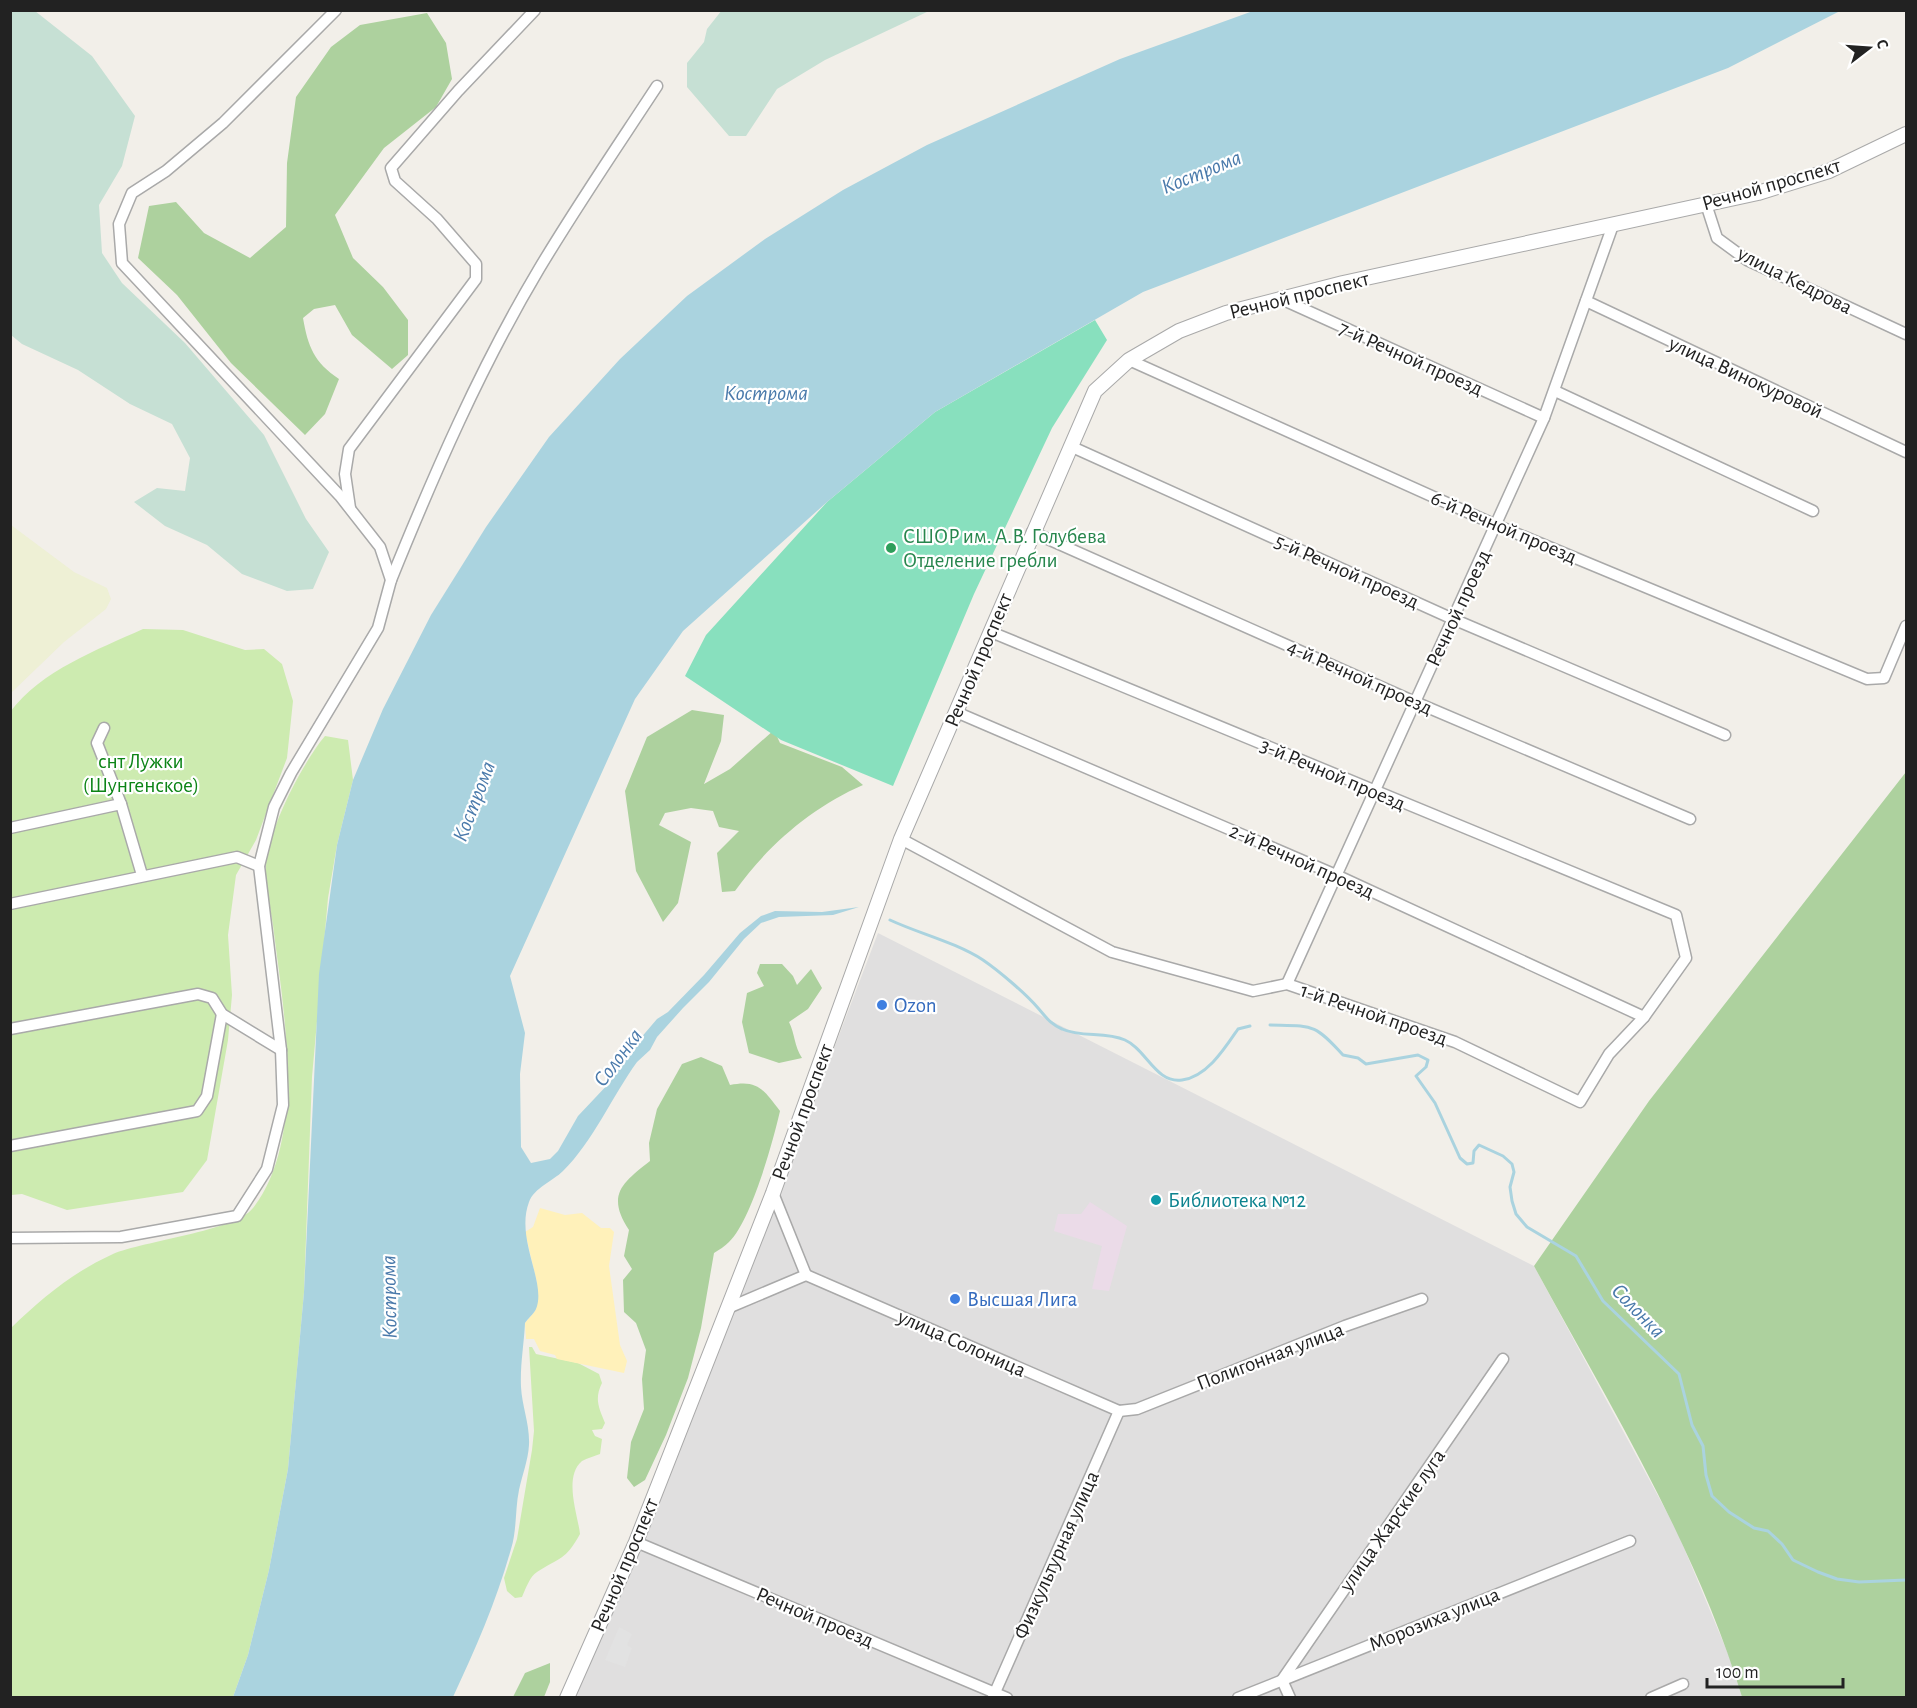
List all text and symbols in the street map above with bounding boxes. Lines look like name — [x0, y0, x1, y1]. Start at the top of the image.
north arrow — [1839, 18, 1899, 78]
text: С — [1873, 37, 1891, 51]
water label: Кострома — [1158, 146, 1245, 199]
street label: Речной проспект — [1699, 155, 1843, 214]
street label: улица Кедрова — [1733, 242, 1856, 318]
street label: Речной проспект — [1227, 268, 1372, 323]
street label: 7-й Речной проезд — [1336, 317, 1486, 400]
street label: улица Винокуровой — [1665, 332, 1826, 422]
water label: Кострома — [724, 382, 808, 405]
street label: 6-й Речной проезд — [1428, 487, 1580, 568]
place label: СШОР им. А.В. Голубева Отделение гребли — [903, 526, 1107, 571]
street label: 5-й Речной проезд — [1272, 530, 1422, 613]
marker: СШОР им. А.В. Голубева Отделение гребли — [884, 541, 898, 555]
street label: Речной проезд — [1422, 547, 1495, 670]
street label: Речной проспект — [941, 590, 1016, 730]
street label: 4-й Речной проезд — [1284, 636, 1436, 719]
street label: 3-й Речной проезд — [1257, 734, 1408, 814]
park label: снт Лужки (Шунгенское) — [83, 751, 199, 796]
water label: Кострома — [449, 758, 500, 845]
street label: 2-й Речной проезд — [1226, 820, 1377, 903]
street label: 1-й Речной проезд — [1298, 979, 1450, 1049]
place label: Ozon — [894, 995, 937, 1016]
marker: Ozon — [875, 998, 889, 1012]
water label: Солонка — [589, 1025, 646, 1091]
street label: Речной проспект — [768, 1041, 837, 1183]
place label: Библиотека №12 — [1168, 1190, 1306, 1211]
marker: Библиотека №12 — [1149, 1193, 1163, 1207]
water label: Кострома — [377, 1255, 402, 1339]
water label: Солонка — [1607, 1279, 1669, 1342]
place label: Высшая Лига — [967, 1289, 1078, 1310]
marker: Высшая Лига — [948, 1292, 962, 1306]
street label: улица Солоница — [894, 1306, 1029, 1381]
street label: Полигонная улица — [1194, 1319, 1347, 1394]
street label: улица Жарские луга — [1335, 1445, 1449, 1596]
street label: Физкультурная улица — [1010, 1468, 1103, 1642]
street label: Речной проспект — [587, 1495, 662, 1635]
street label: Речной проезд — [753, 1583, 877, 1652]
street label: Морозиха улица — [1366, 1584, 1503, 1655]
scale bar — [1707, 1651, 1844, 1689]
text: 100 m — [1716, 1664, 1759, 1682]

